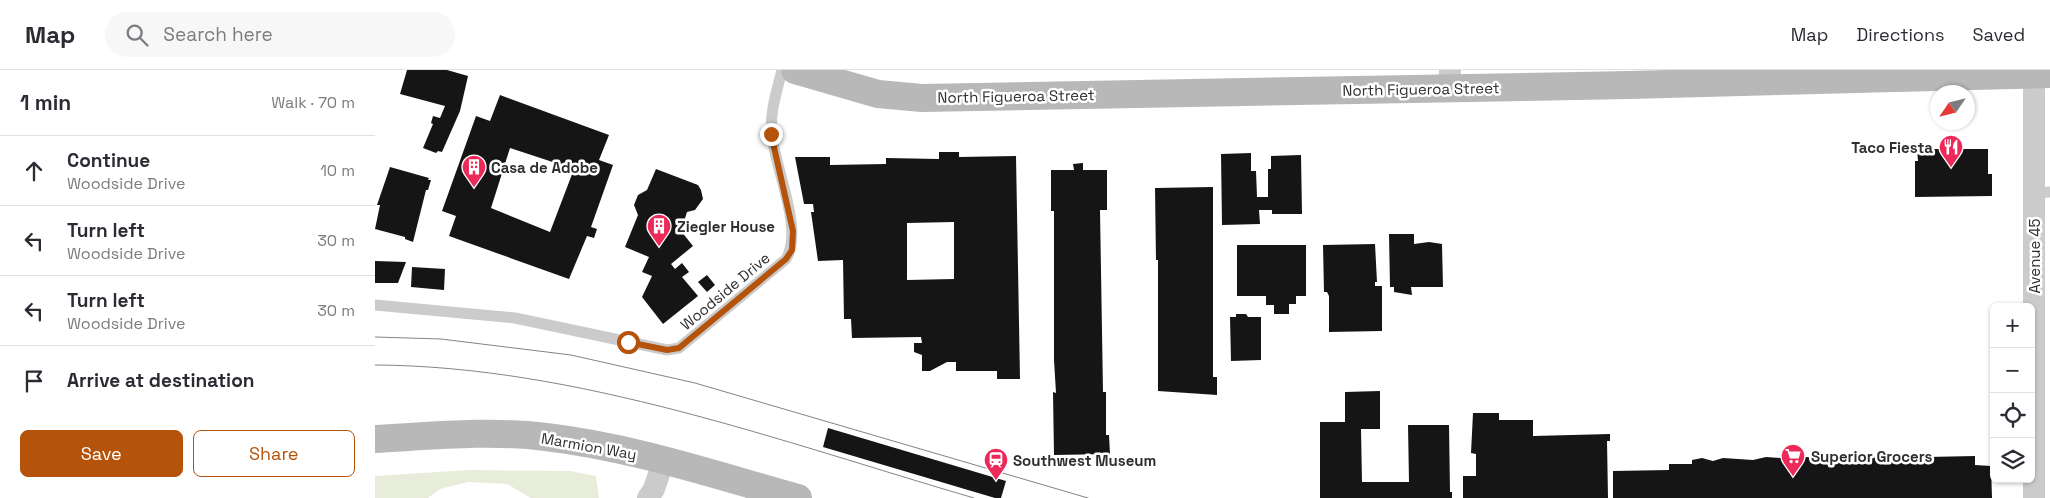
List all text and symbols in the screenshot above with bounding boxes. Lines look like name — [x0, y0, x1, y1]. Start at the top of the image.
search box — [105, 12, 455, 57]
text: Map — [25, 19, 75, 50]
icon: search — [123, 21, 151, 49]
text: Search here — [163, 22, 273, 47]
text: Map — [1791, 23, 1828, 46]
text: Directions — [1856, 23, 1945, 46]
text: Saved — [1973, 23, 2025, 46]
street label: North Figueroa Street — [1342, 78, 1500, 100]
street label: North Figueroa Street — [937, 85, 1095, 107]
north arrow — [1930, 85, 1975, 130]
text: 1 min — [20, 89, 71, 116]
text: Walk · 70 m — [271, 92, 355, 113]
route end — [760, 123, 783, 146]
restaurant icon: Taco Fiesta — [1938, 134, 1964, 168]
place label: Taco Fiesta — [1851, 138, 1933, 157]
text: Continue — [67, 148, 150, 173]
building icon: Casa de Adobe — [461, 154, 487, 188]
icon: ahead — [20, 157, 48, 185]
place label: Casa de Adobe — [491, 158, 598, 177]
text: 10 m — [320, 160, 355, 181]
text: Woodside Drive — [67, 173, 185, 194]
building icon: Ziegler House — [646, 213, 672, 247]
place label: Ziegler House — [677, 217, 775, 236]
text: Turn left — [67, 218, 145, 243]
street label: Avenue 45 — [2025, 218, 2044, 294]
icon: left — [20, 227, 48, 255]
text: 30 m — [317, 230, 355, 251]
text: Woodside Drive — [67, 243, 185, 264]
street label: Woodside Drive — [676, 248, 774, 334]
text: Turn left — [67, 288, 145, 313]
icon: left — [20, 297, 48, 325]
text: 30 m — [317, 300, 355, 321]
map controls — [1990, 303, 2035, 483]
button: + — [1990, 303, 2035, 348]
text: Woodside Drive — [67, 313, 185, 334]
route start — [617, 331, 640, 354]
button: − — [1990, 348, 2035, 393]
icon: arrive — [20, 367, 48, 395]
text: Arrive at destination — [67, 368, 255, 393]
button: locate — [1990, 393, 2035, 438]
street label: Marmion Way — [540, 428, 638, 464]
button: Save — [20, 430, 183, 477]
button: Share — [193, 430, 355, 477]
button: layers — [1990, 438, 2035, 483]
supermarket icon: Superior Grocers — [1780, 443, 1806, 477]
station icon: Southwest Museum — [983, 447, 1009, 481]
place label: Superior Grocers — [1811, 447, 1932, 466]
place label: Southwest Museum — [1013, 451, 1156, 470]

